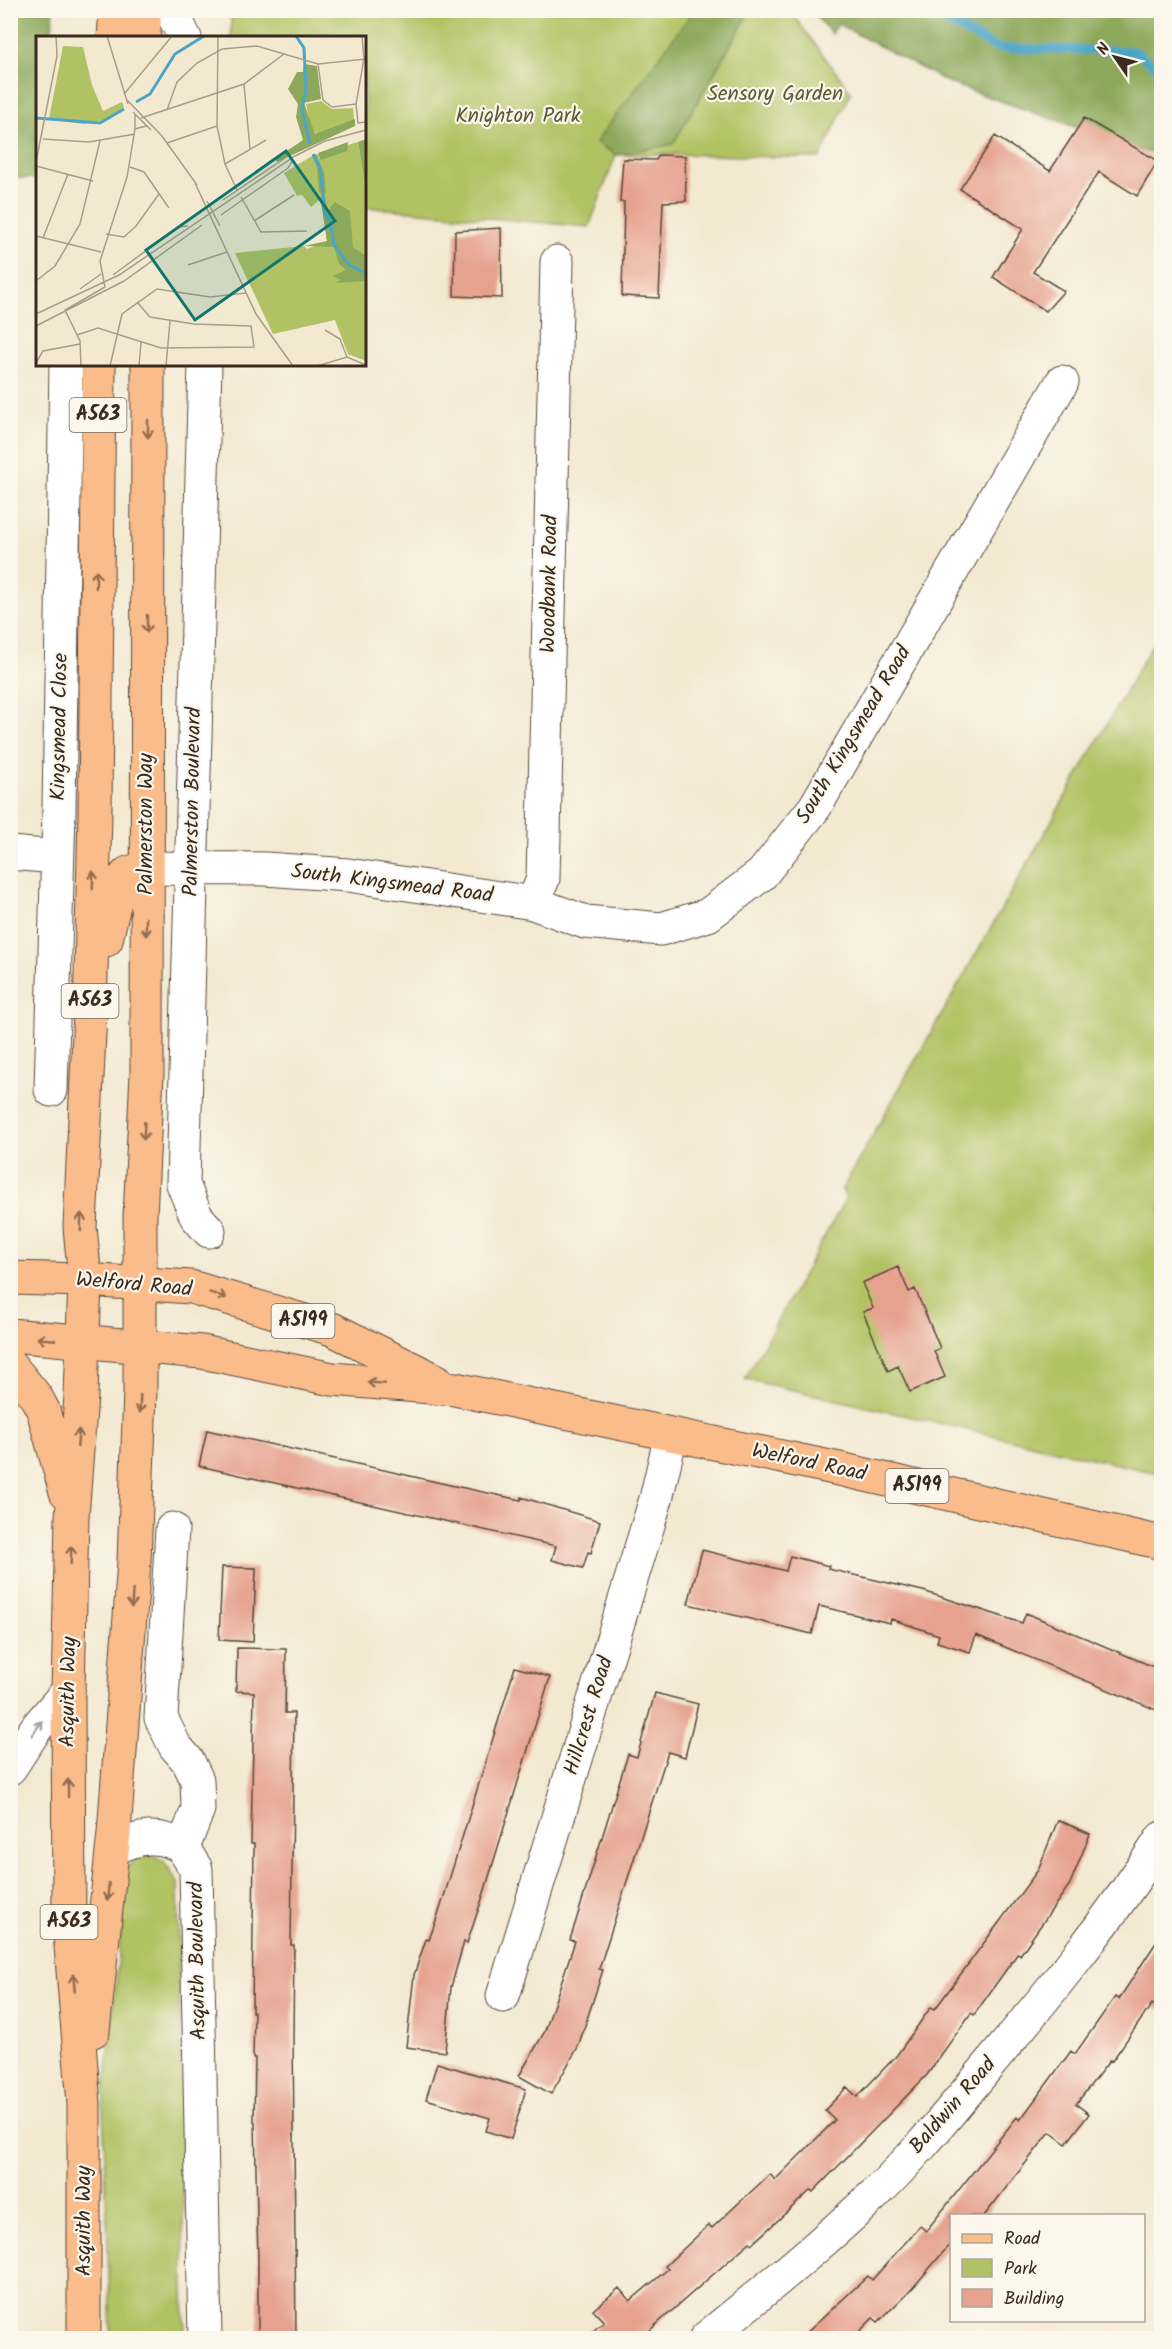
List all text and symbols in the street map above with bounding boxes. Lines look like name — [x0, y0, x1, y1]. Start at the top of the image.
north arrow — [1085, 27, 1145, 87]
inset map — [36, 36, 366, 366]
text: N — [1091, 38, 1117, 61]
park label: Sensory Garden — [707, 78, 843, 111]
park label: Knighton Park — [455, 100, 581, 133]
road number: A563 — [70, 398, 126, 432]
one-way arrow — [142, 419, 154, 439]
street label: Woodbank Road — [532, 514, 568, 653]
one-way arrow — [90, 569, 102, 589]
one-way arrow — [141, 614, 153, 634]
street label: South Kingsmead Road — [788, 639, 921, 831]
street label: Kingsmead Close — [42, 652, 78, 801]
street label: Palmerston Boulevard — [175, 706, 211, 897]
street label: Palmerston Way — [130, 753, 163, 895]
street label: South Kingsmead Road — [289, 855, 495, 913]
one-way arrow — [87, 870, 99, 890]
one-way arrow — [140, 916, 152, 936]
road number: A563 — [62, 984, 118, 1018]
one-way arrow — [139, 1121, 150, 1141]
one-way arrow — [75, 1212, 87, 1232]
street label: Welford Road — [75, 1263, 194, 1307]
one-way arrow — [208, 1290, 227, 1301]
road number: A5199 — [272, 1304, 334, 1338]
one-way arrow — [36, 1333, 56, 1344]
one-way arrow — [366, 1377, 386, 1388]
one-way arrow — [134, 1393, 146, 1413]
one-way arrow — [73, 1428, 84, 1448]
street label: Welford Road — [749, 1435, 870, 1491]
road number: A5199 — [886, 1469, 948, 1503]
one-way arrow — [66, 1545, 77, 1565]
one-way arrow — [126, 1588, 137, 1608]
street label: Asquith Way — [52, 1636, 86, 1748]
street label: Hillcrest Road — [555, 1652, 623, 1779]
one-way arrow — [31, 1720, 43, 1736]
one-way arrow — [62, 1779, 74, 1799]
one-way arrow — [102, 1881, 113, 1901]
street label: Asquith Boulevard — [180, 1881, 216, 2040]
road number: A563 — [40, 1905, 98, 1939]
one-way arrow — [68, 1974, 79, 1994]
street label: Baldwin Road — [901, 2050, 1005, 2162]
street label: Asquith Way — [68, 2166, 101, 2276]
legend — [950, 2214, 1145, 2322]
text: Road — [1004, 2225, 1041, 2254]
text: Park — [1004, 2255, 1037, 2284]
text: Building — [1004, 2285, 1064, 2314]

